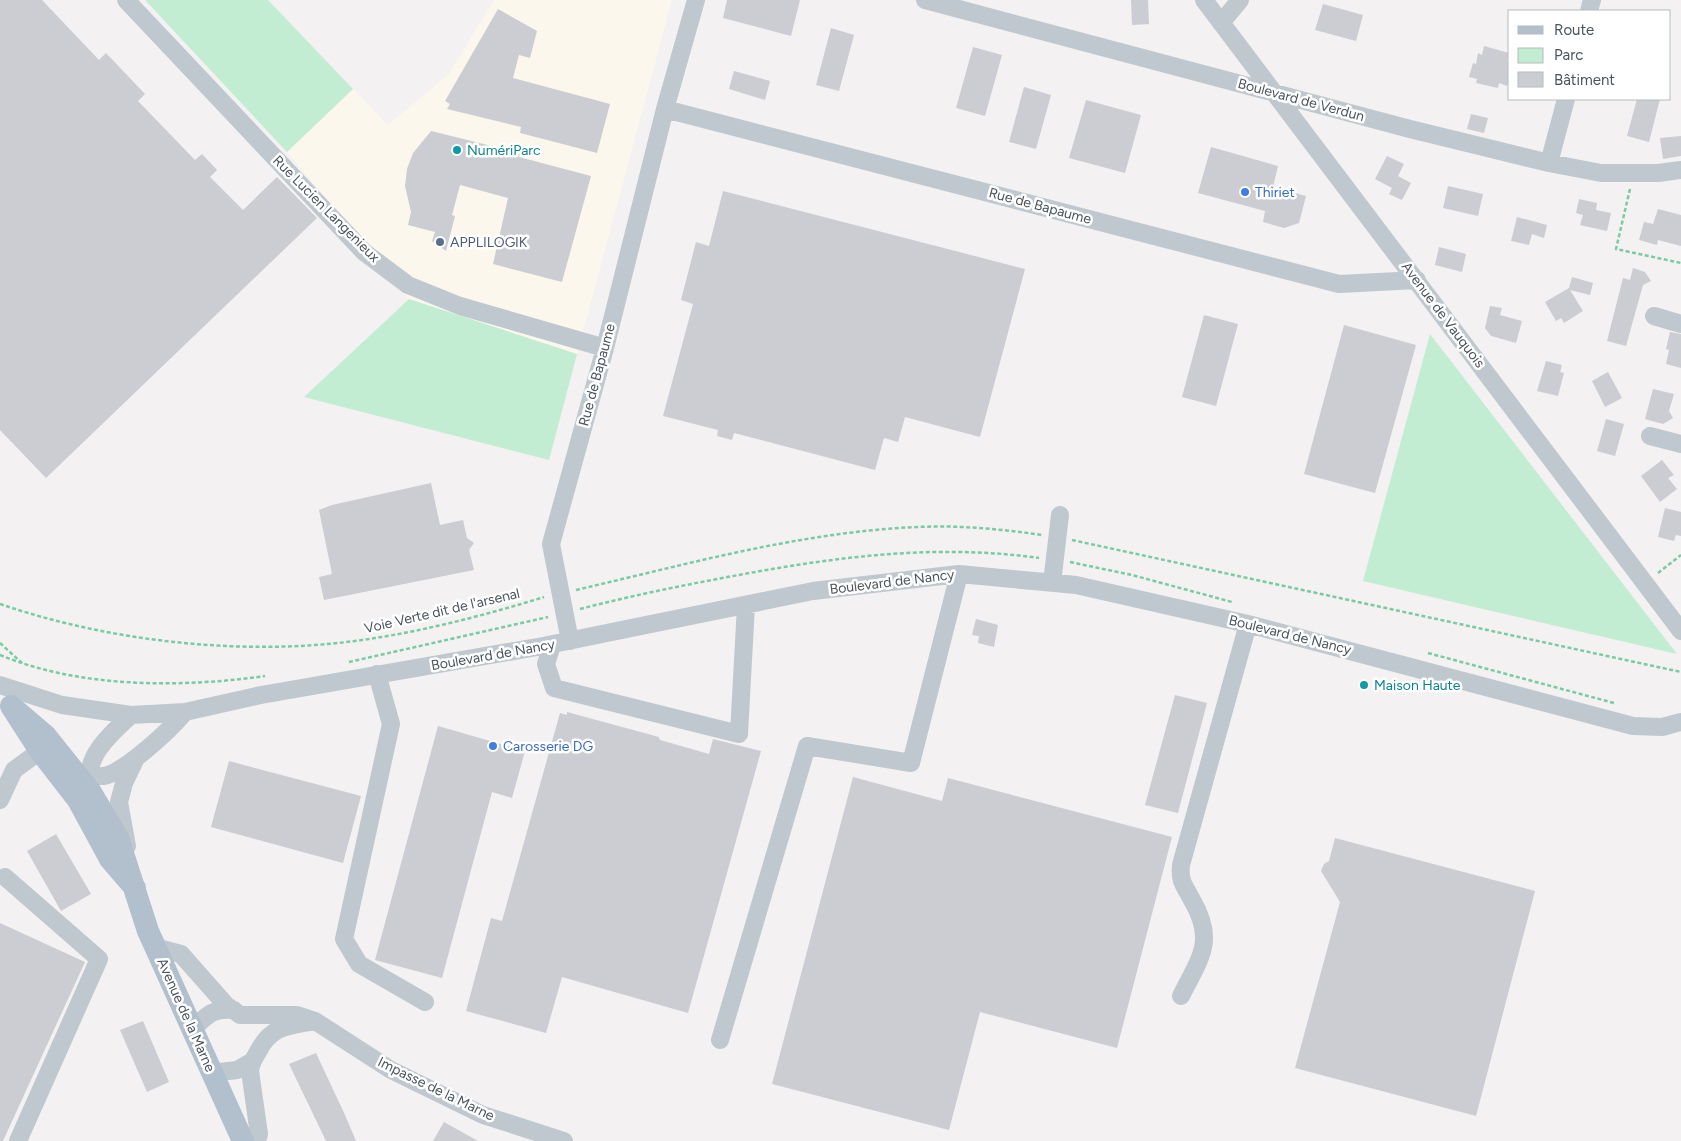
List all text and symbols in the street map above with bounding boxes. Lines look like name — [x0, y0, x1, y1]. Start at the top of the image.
legend — [1508, 10, 1671, 100]
text: Route — [1554, 21, 1594, 39]
text: Parc — [1554, 46, 1583, 64]
text: Bâtiment — [1554, 71, 1615, 89]
street label: Boulevard de Verdun — [1236, 75, 1366, 125]
place label: NumériParc — [467, 142, 541, 159]
marker: NumériParc — [451, 144, 463, 156]
street label: Rue Lucien Langenieux — [269, 152, 383, 266]
street label: Rue de Bapaume — [987, 184, 1093, 228]
place label: Thiriet — [1255, 184, 1295, 201]
marker: Thiriet — [1239, 186, 1251, 198]
place label: APPLILOGIK — [450, 234, 528, 251]
marker: APPLILOGIK — [434, 236, 446, 248]
street label: Avenue de Vauquois — [1398, 259, 1488, 371]
street label: Rue de Bapaume — [575, 322, 619, 428]
street label: Boulevard de Nancy — [829, 566, 956, 598]
street label: Voie Verte dit de l'arsenal — [363, 585, 521, 637]
street label: Boulevard de Nancy — [1227, 612, 1354, 659]
street label: Boulevard de Nancy — [430, 636, 557, 674]
place label: Maison Haute — [1374, 677, 1461, 694]
marker: Maison Haute — [1358, 679, 1370, 691]
place label: Carosserie DG — [503, 738, 593, 755]
marker: Carosserie DG — [487, 740, 499, 752]
street label: Avenue de la Marne — [153, 955, 219, 1075]
street label: Impasse de la Marne — [375, 1053, 497, 1125]

